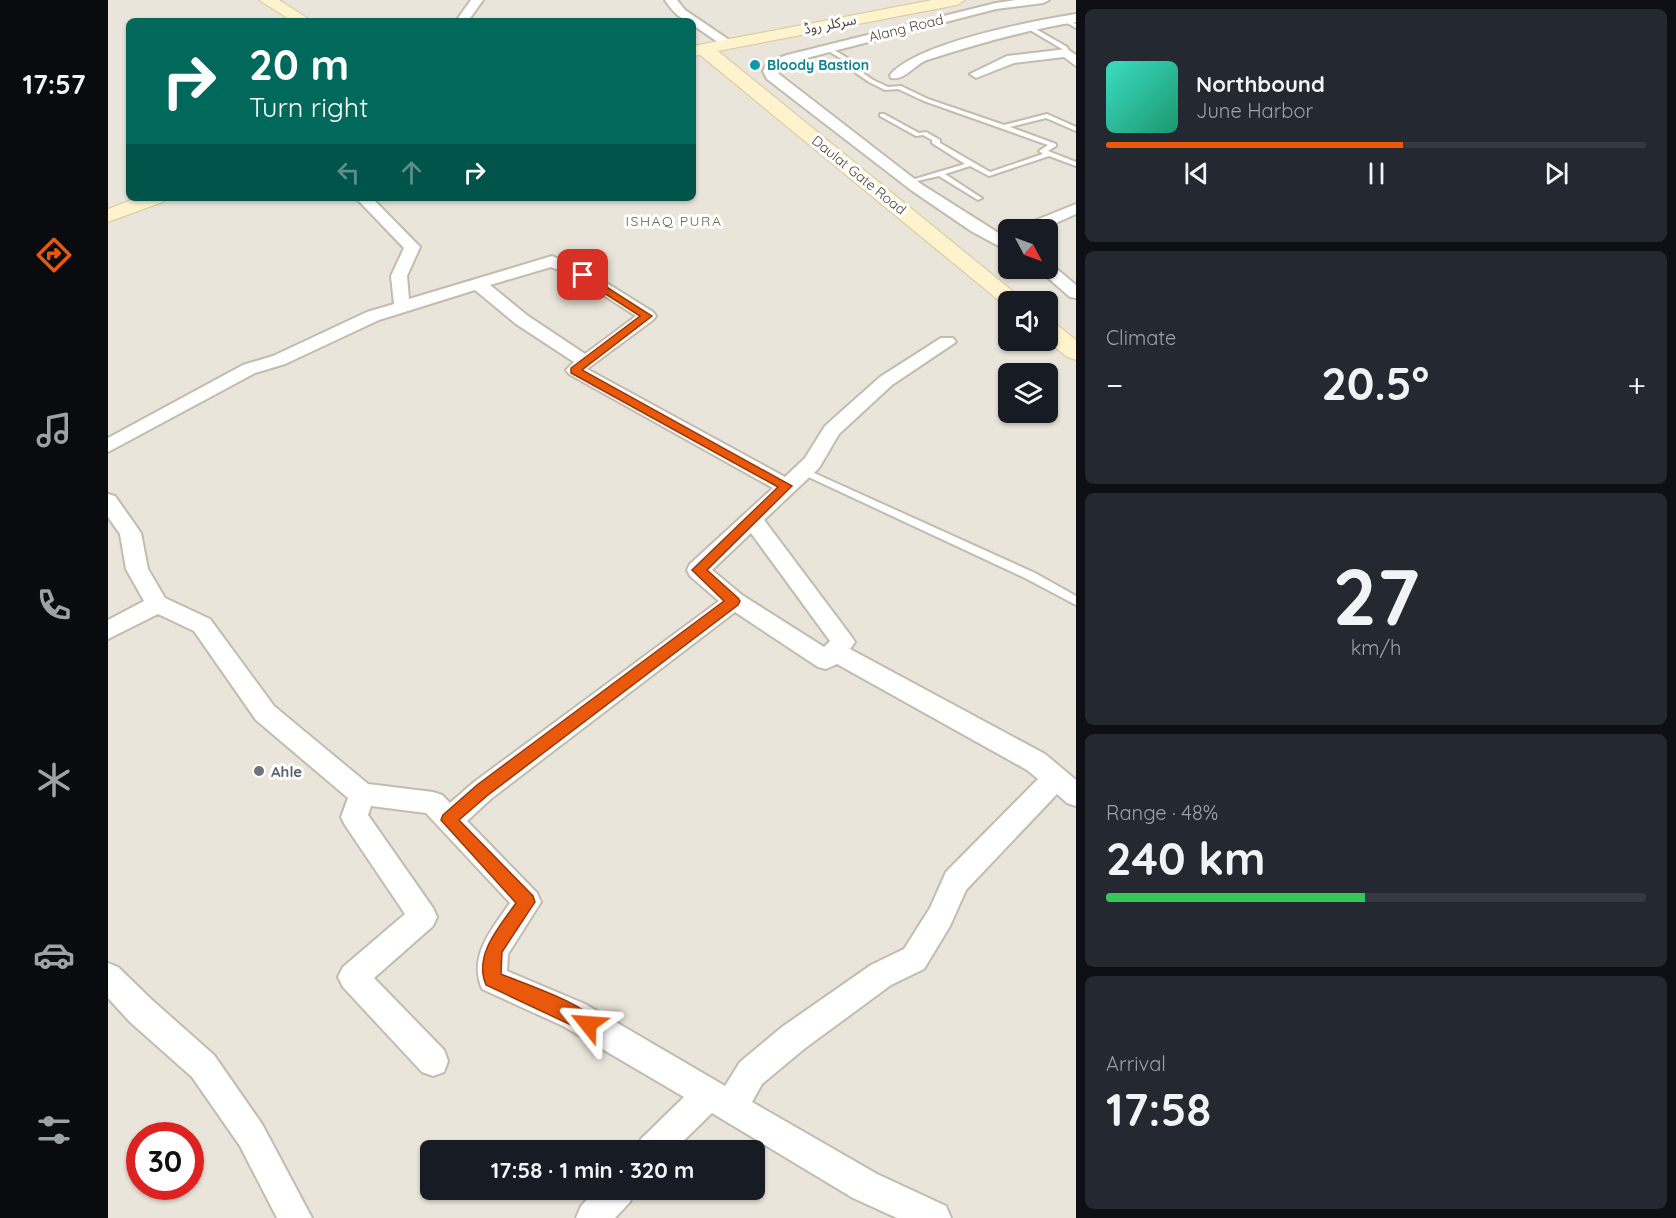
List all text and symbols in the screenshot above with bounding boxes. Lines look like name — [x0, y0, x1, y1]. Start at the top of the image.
street label: سرکلر روڈ — [802, 10, 858, 38]
street label: Alang Road — [867, 10, 945, 46]
text: 20 m — [249, 38, 349, 91]
icon: right — [150, 42, 228, 120]
place label: Bloody Bastion — [767, 56, 869, 74]
marker: Bloody Bastion — [748, 58, 762, 72]
text: 17:57 — [22, 67, 86, 101]
text: Northbound — [1196, 70, 1325, 98]
text: Turn right — [249, 90, 368, 124]
text: June Harbor — [1196, 98, 1313, 123]
street label: Daulat Gate Road — [808, 131, 910, 219]
icon: left — [332, 156, 365, 189]
icon: ahead — [395, 156, 428, 189]
icon: right — [458, 156, 491, 189]
icon: previous — [1180, 157, 1213, 190]
icon: pause — [1360, 157, 1393, 190]
icon: next — [1540, 157, 1573, 190]
district label: ISHAQ PURA — [626, 212, 722, 230]
north arrow — [998, 219, 1058, 279]
map controls — [998, 219, 1058, 423]
icon: directions — [33, 234, 75, 276]
pin — [557, 249, 608, 300]
icon: arrive — [566, 258, 599, 291]
button: sound — [998, 291, 1058, 351]
text: Climate — [1106, 325, 1176, 350]
text: 20.5° — [1321, 355, 1429, 411]
button: layers — [998, 363, 1058, 423]
text: − — [1106, 364, 1123, 405]
text: + — [1627, 364, 1646, 405]
icon: music — [33, 409, 75, 451]
text: 27 — [1332, 547, 1420, 645]
icon: phone — [33, 584, 75, 626]
text: km/h — [1351, 635, 1401, 660]
icon: climate — [33, 759, 75, 801]
place label: Ahle — [271, 762, 302, 781]
marker: Ahle — [252, 764, 266, 778]
text: Range · 48% — [1106, 800, 1218, 825]
text: 240 km — [1106, 830, 1265, 886]
icon: car — [33, 934, 75, 976]
position arrow — [556, 992, 620, 1056]
text: Arrival — [1106, 1051, 1166, 1076]
text: 17:58 — [1106, 1081, 1211, 1137]
icon: filters — [33, 1109, 75, 1151]
speed limit sign: 30 — [126, 1122, 204, 1200]
text: 17:58 · 1 min · 320 m — [491, 1156, 694, 1184]

